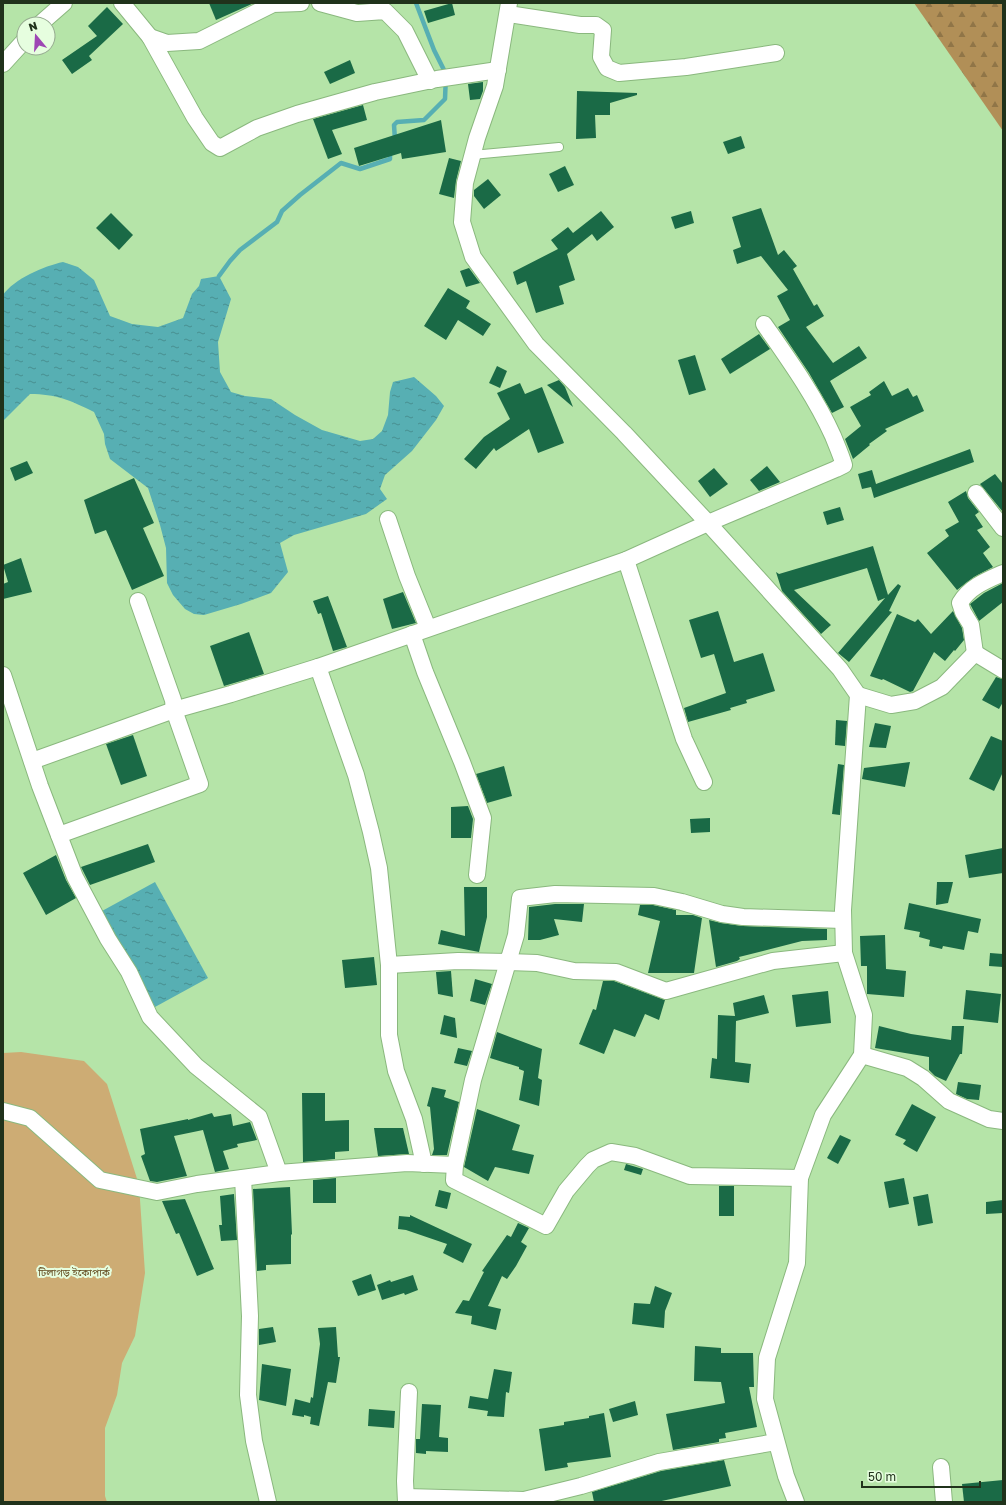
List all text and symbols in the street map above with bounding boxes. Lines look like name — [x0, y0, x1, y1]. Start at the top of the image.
north arrow — [16, 16, 56, 56]
text: N — [27, 19, 39, 33]
park label: টিলাগড় ইকোপার্ক — [37, 1266, 111, 1278]
scale bar — [862, 1463, 980, 1489]
text: 50 m — [868, 1469, 896, 1484]

